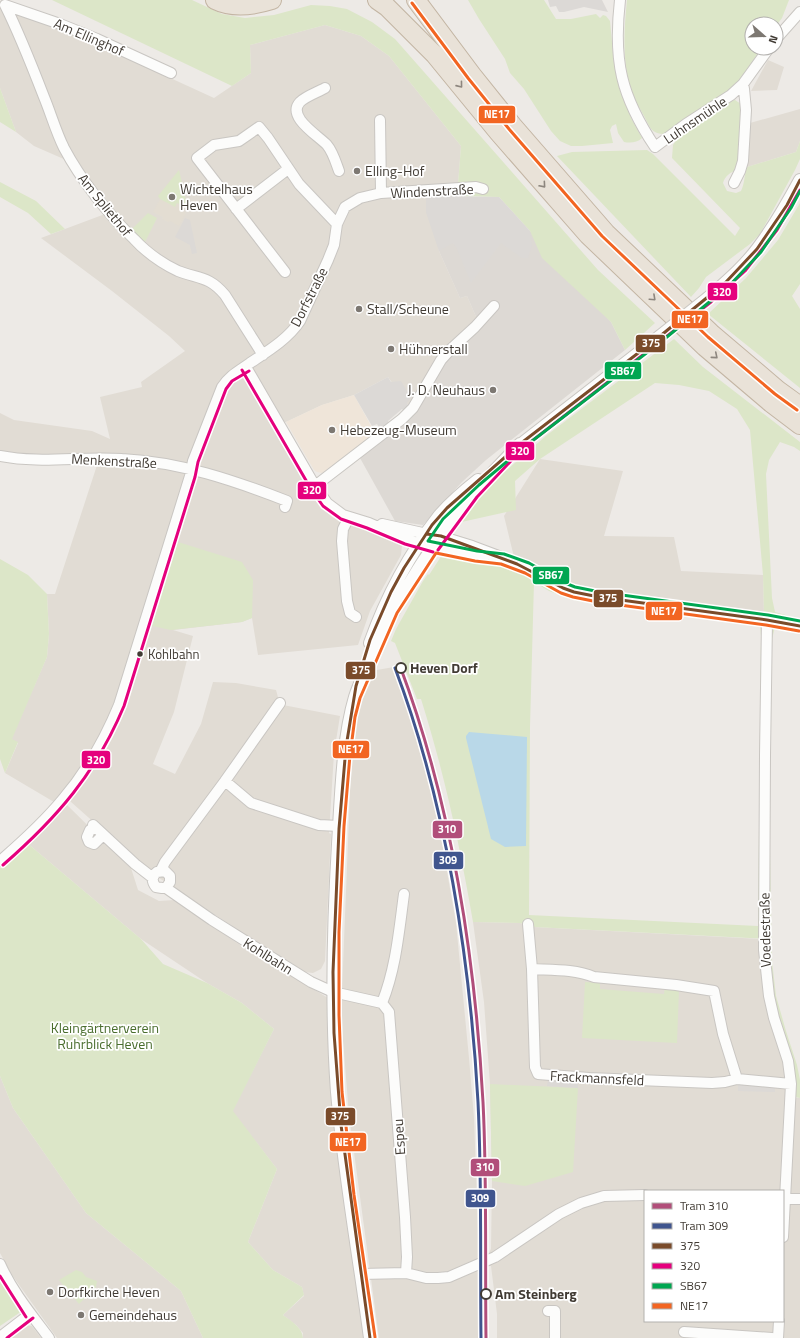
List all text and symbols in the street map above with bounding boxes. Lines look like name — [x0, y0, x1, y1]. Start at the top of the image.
street label: Am Ellinghof — [51, 12, 128, 61]
north arrow — [744, 16, 784, 56]
text: N — [765, 33, 782, 46]
one-way arrow — [455, 80, 462, 88]
street label: Luhnsmühle — [659, 91, 731, 149]
line badge: NE17 — [478, 105, 516, 124]
text: NE17 — [484, 106, 510, 122]
place label: Elling-Hof — [365, 160, 425, 181]
marker: Elling-Hof — [352, 166, 362, 176]
street label: Am Spliethof — [73, 169, 138, 241]
place label: Wichtelhaus Heven — [180, 178, 253, 215]
street label: Windenstraße — [390, 178, 474, 203]
one-way arrow — [539, 180, 546, 187]
marker: Wichtelhaus Heven — [167, 192, 177, 202]
street label: Dorfstraße — [285, 263, 333, 330]
line badge: 320 — [707, 282, 738, 301]
text: 320 — [713, 284, 731, 300]
one-way arrow — [648, 293, 656, 301]
place label: Stall/Scheune — [367, 298, 449, 319]
marker: Stall/Scheune — [354, 304, 364, 314]
line badge: NE17 — [671, 310, 709, 329]
text: NE17 — [677, 311, 703, 327]
line badge: 375 — [635, 334, 666, 353]
text: 375 — [642, 335, 660, 351]
place label: Hühnerstall — [399, 338, 468, 359]
marker: Hühnerstall — [386, 344, 396, 354]
one-way arrow — [711, 352, 718, 359]
line badge: SB67 — [604, 361, 642, 380]
text: SB67 — [610, 363, 636, 379]
place label: J. D. Neuhaus — [408, 379, 485, 400]
marker: J. D. Neuhaus — [488, 385, 498, 395]
place label: Hebezeug-Museum — [340, 419, 457, 440]
marker: Hebezeug-Museum — [327, 425, 337, 435]
line badge: 320 — [505, 441, 535, 461]
text: 320 — [511, 443, 529, 459]
street label: Menkenstraße — [71, 448, 157, 473]
line badge: 320 — [297, 481, 327, 500]
text: 320 — [303, 482, 321, 498]
line badge: SB67 — [532, 566, 570, 585]
text: SB67 — [538, 567, 564, 583]
line badge: 375 — [593, 589, 624, 608]
text: 375 — [599, 590, 617, 606]
line badge: NE17 — [645, 601, 683, 621]
text: NE17 — [651, 603, 677, 619]
place label: Kohlbahn — [148, 644, 199, 664]
marker: Kohlbahn — [135, 649, 145, 659]
place label: Heven Dorf — [410, 657, 478, 678]
line badge: 375 — [345, 661, 376, 680]
text: 375 — [352, 662, 370, 678]
marker: Heven Dorf — [395, 662, 407, 674]
line badge: NE17 — [332, 740, 370, 759]
text: NE17 — [338, 741, 364, 757]
line badge: 320 — [81, 750, 111, 769]
text: 320 — [87, 752, 105, 768]
line badge: 310 — [432, 820, 463, 839]
text: 310 — [438, 821, 456, 837]
line badge: 309 — [433, 851, 464, 870]
text: 309 — [439, 852, 457, 868]
street label: Voedestraße — [753, 892, 776, 968]
street label: Kohlbahn — [239, 932, 297, 979]
park label: Kleingärtnerverein Ruhrblick Heven — [51, 1017, 159, 1054]
street label: Frackmannsfeld — [549, 1065, 645, 1090]
line badge: 375 — [325, 1107, 356, 1126]
text: 375 — [331, 1108, 349, 1124]
street label: Espeu — [387, 1118, 410, 1156]
line badge: NE17 — [329, 1132, 367, 1152]
text: NE17 — [335, 1134, 361, 1150]
line badge: 310 — [470, 1158, 500, 1177]
text: 310 — [476, 1159, 494, 1175]
line badge: 309 — [465, 1189, 496, 1208]
text: 309 — [471, 1190, 489, 1206]
legend — [644, 1190, 784, 1322]
text: Tram 310 — [680, 1196, 729, 1215]
text: Tram 309 — [680, 1216, 729, 1235]
text: 375 — [680, 1236, 700, 1255]
text: 320 — [680, 1256, 700, 1275]
text: SB67 — [680, 1276, 707, 1295]
place label: Dorfkirche Heven — [58, 1281, 160, 1302]
place label: Am Steinberg — [495, 1283, 577, 1304]
marker: Dorfkirche Heven — [45, 1287, 55, 1297]
marker: Am Steinberg — [480, 1288, 492, 1300]
text: NE17 — [680, 1296, 708, 1315]
place label: Gemeindehaus — [89, 1304, 177, 1325]
marker: Gemeindehaus — [76, 1310, 86, 1320]

